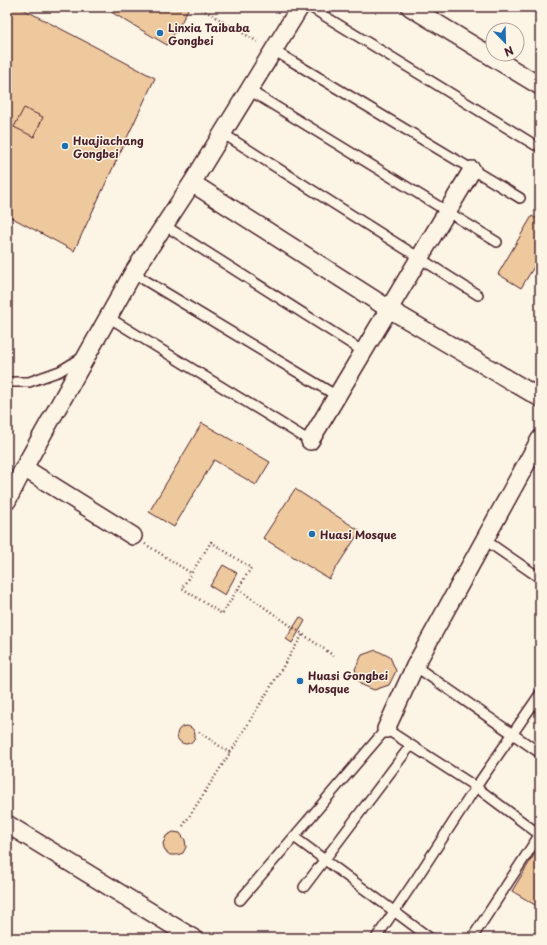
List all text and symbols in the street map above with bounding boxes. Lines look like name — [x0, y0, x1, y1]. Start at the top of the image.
place label: Linxia Taibaba Gongbei — [168, 19, 250, 49]
north arrow — [485, 22, 525, 62]
marker: Linxia Taibaba Gongbei — [155, 28, 165, 38]
text: N — [502, 42, 516, 61]
place label: Huajiachang Gongbei — [73, 132, 144, 162]
marker: Huajiachang Gongbei — [60, 141, 70, 151]
place label: Huasi Mosque — [320, 526, 397, 543]
marker: Huasi Mosque — [307, 529, 317, 539]
place label: Huasi Gongbei Mosque — [308, 667, 389, 697]
marker: Huasi Gongbei Mosque — [295, 676, 305, 686]

